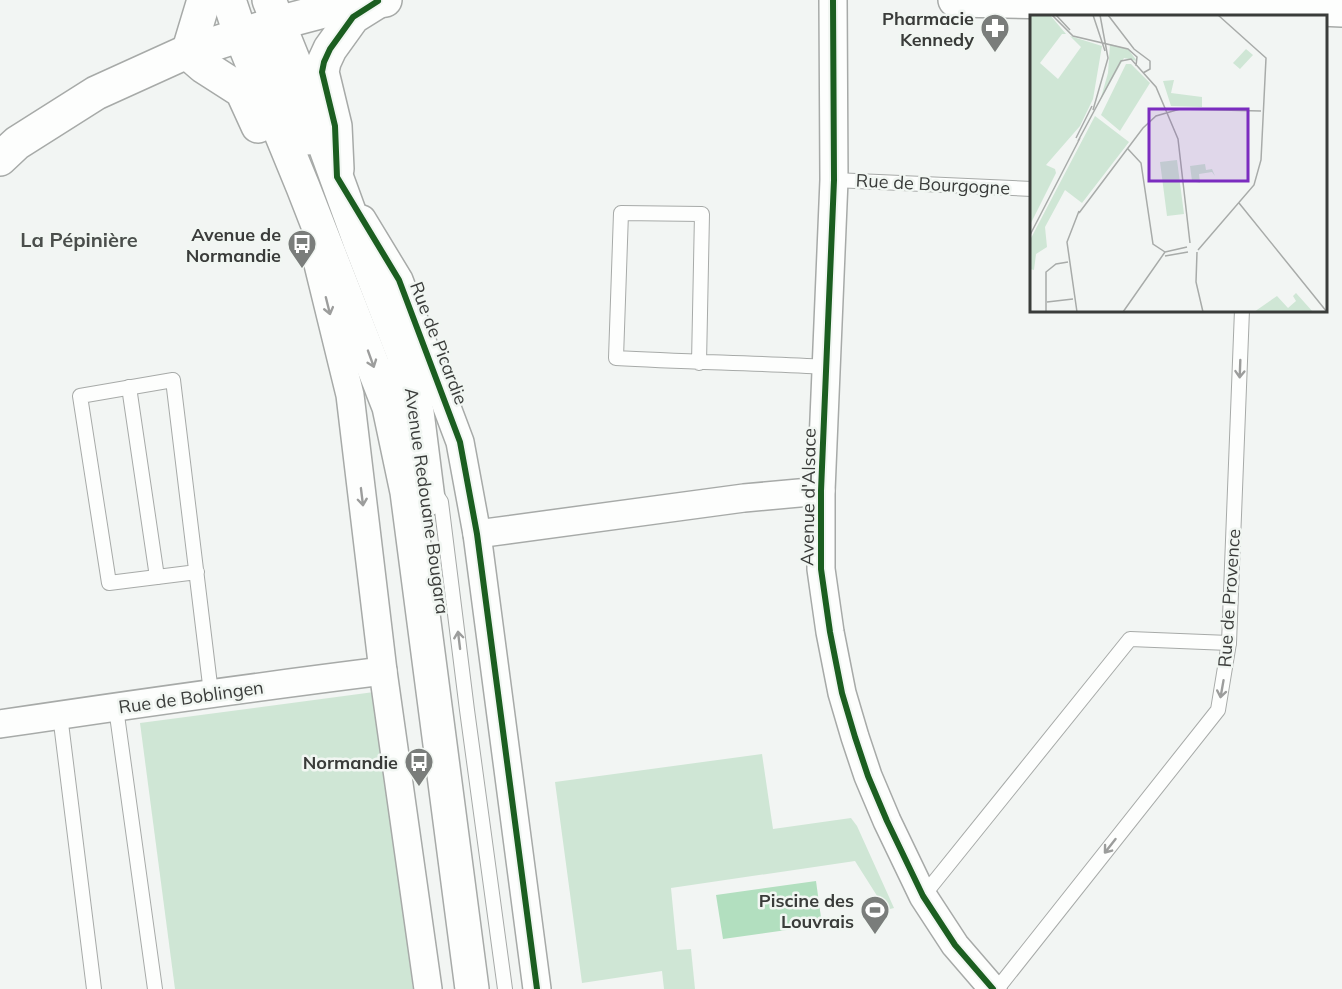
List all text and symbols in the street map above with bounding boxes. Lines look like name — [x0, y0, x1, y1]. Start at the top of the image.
place label: Pharmacie Kennedy — [882, 7, 974, 51]
pharmacy icon: Pharmacie Kennedy — [979, 12, 1011, 54]
inset map — [1030, 15, 1327, 312]
street label: Rue de Bourgogne — [855, 168, 1011, 200]
place label: Avenue de Normandie — [186, 223, 281, 267]
district label: La Pépinière — [20, 227, 138, 252]
bus stop icon: Avenue de Normandie — [286, 228, 318, 270]
street label: Rue de Picardie — [405, 278, 473, 408]
one-way arrow — [322, 296, 334, 315]
one-way arrow — [366, 349, 377, 367]
one-way arrow — [1234, 358, 1246, 378]
street label: Avenue Redouane Bougara — [400, 386, 454, 616]
street label: Avenue d'Alsace — [795, 428, 821, 566]
one-way arrow — [357, 487, 368, 507]
street label: Rue de Provence — [1213, 528, 1245, 668]
one-way arrow — [453, 630, 464, 650]
street label: Rue de Boblingen — [117, 675, 265, 719]
one-way arrow — [1216, 679, 1227, 698]
bus stop icon: Normandie — [403, 746, 435, 788]
place label: Normandie — [303, 751, 398, 774]
one-way arrow — [1104, 838, 1117, 854]
place label: Piscine des Louvrais — [759, 889, 854, 933]
sports icon: Piscine des Louvrais — [859, 894, 891, 936]

